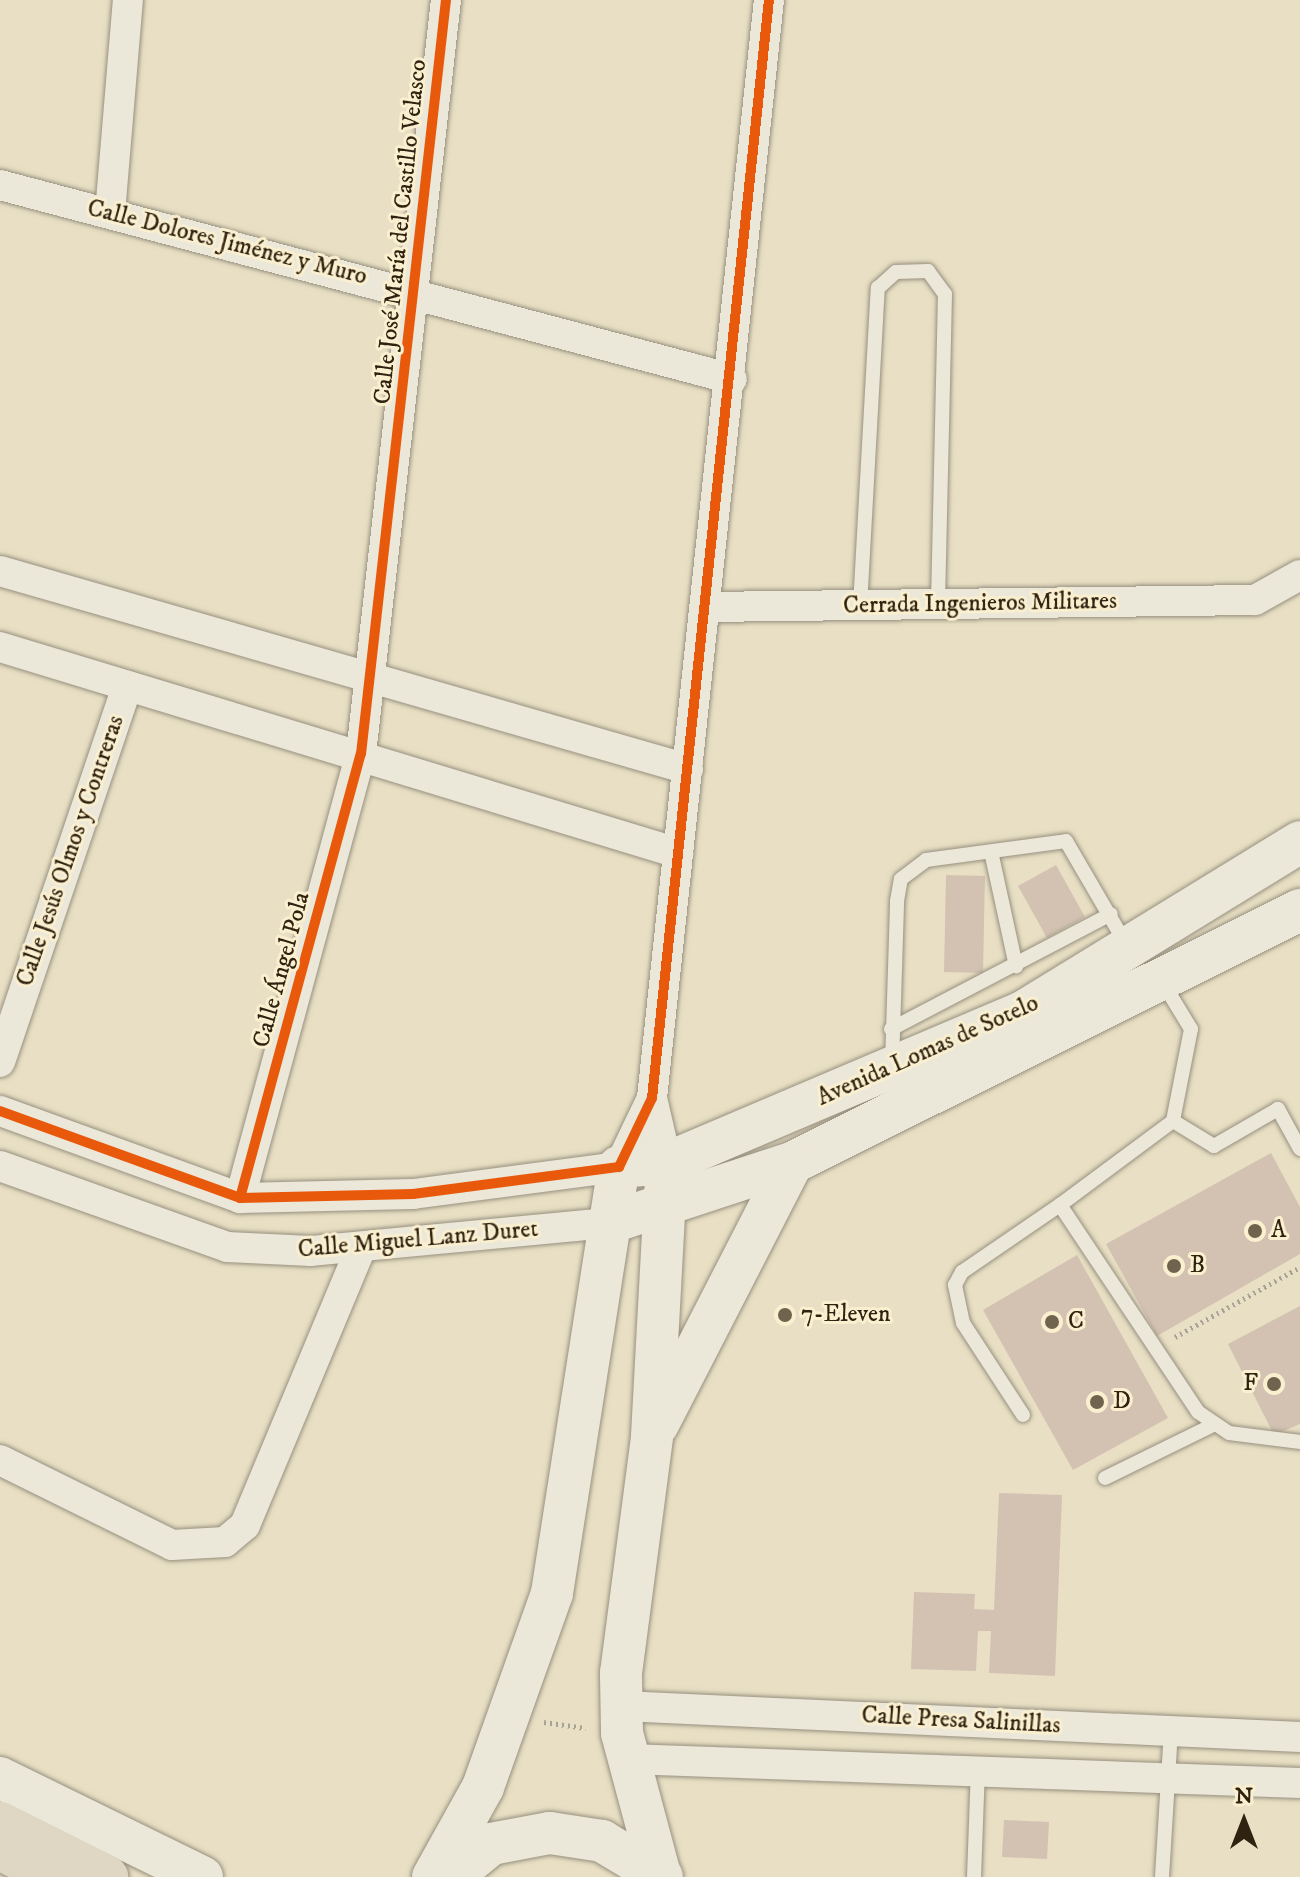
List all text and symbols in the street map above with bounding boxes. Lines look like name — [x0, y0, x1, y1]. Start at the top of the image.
street label: Calle José María del Castillo Velasco — [369, 58, 433, 406]
street label: Calle Dolores Jiménez y Muro — [84, 194, 370, 292]
street label: Cerrada Ingenieros Militares — [843, 587, 1117, 621]
street label: Calle Jesús Olmos y Contreras — [11, 712, 131, 990]
street label: Calle Ángel Pola — [247, 889, 317, 1051]
street label: Avenida Lomas de Sotelo — [813, 989, 1043, 1113]
street label: Calle Miguel Lanz Duret — [297, 1215, 539, 1265]
place label: A — [1271, 1217, 1286, 1245]
marker: A — [1246, 1222, 1264, 1240]
place label: B — [1190, 1252, 1205, 1280]
marker: B — [1165, 1257, 1183, 1275]
place label: 7-Eleven — [801, 1301, 890, 1329]
marker: 7-Eleven — [776, 1306, 794, 1324]
place label: C — [1068, 1308, 1084, 1336]
marker: C — [1043, 1313, 1061, 1331]
place label: F — [1243, 1370, 1258, 1398]
marker: F — [1265, 1375, 1283, 1393]
place label: D — [1113, 1388, 1131, 1416]
marker: D — [1088, 1393, 1106, 1411]
street label: Calle Presa Salinillas — [861, 1701, 1061, 1741]
north arrow — [1204, 1781, 1284, 1861]
text: N — [1235, 1783, 1253, 1810]

